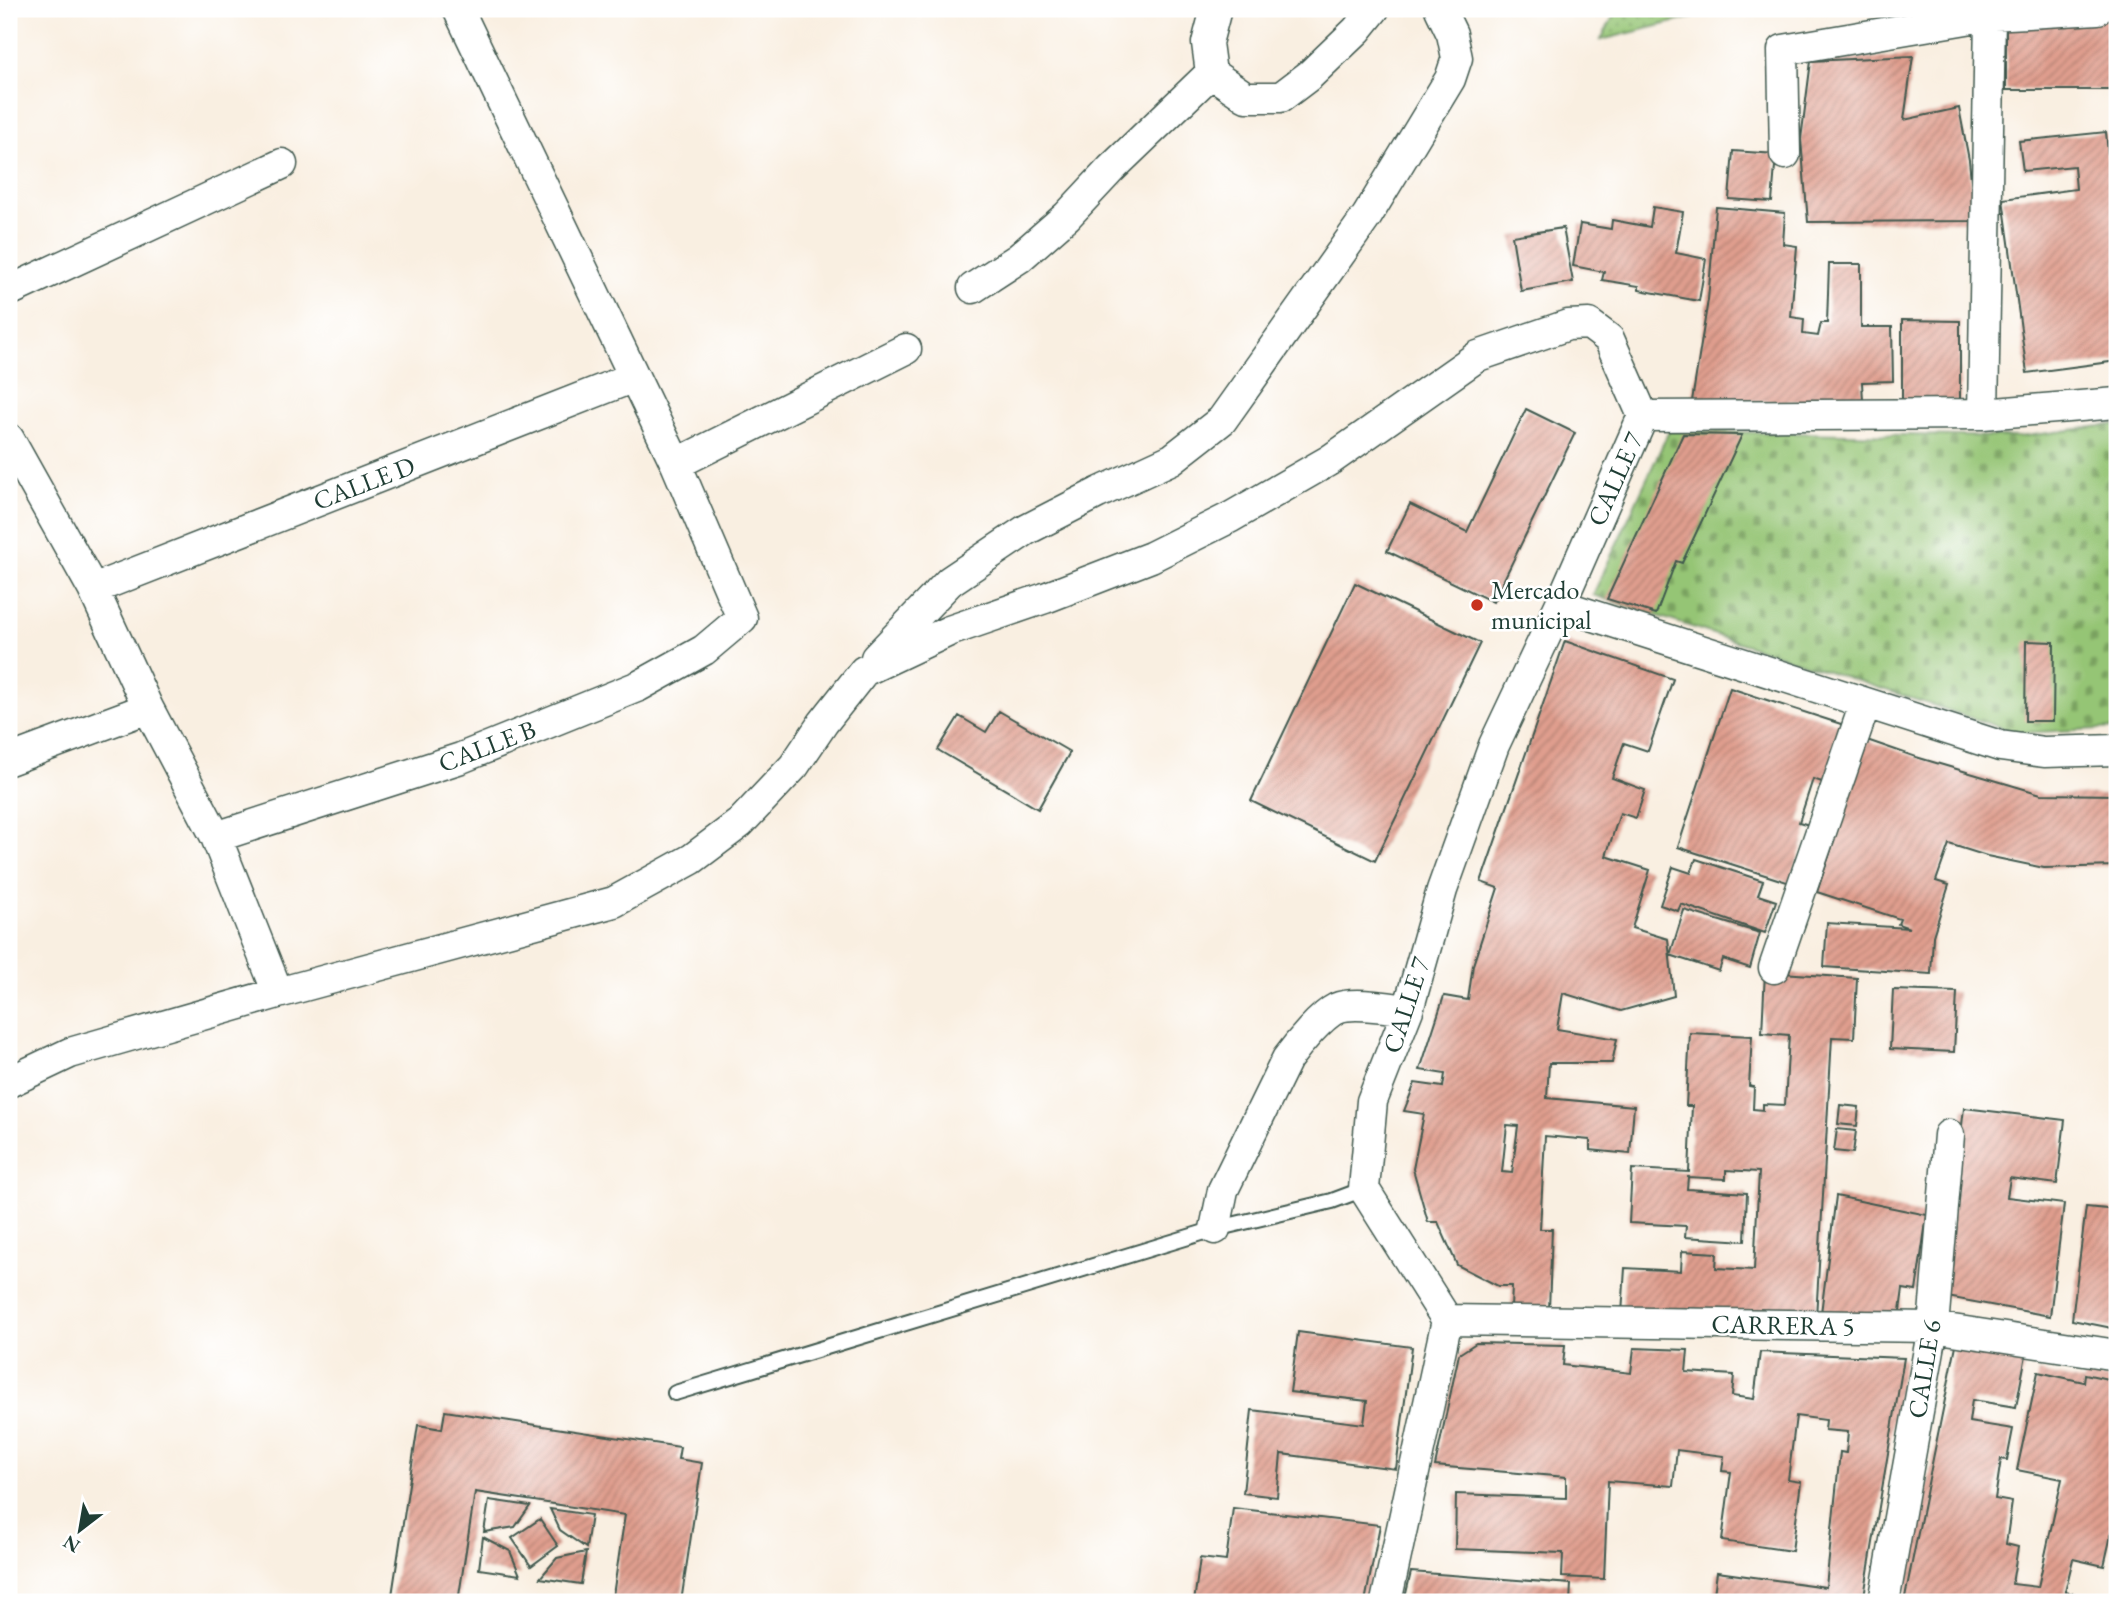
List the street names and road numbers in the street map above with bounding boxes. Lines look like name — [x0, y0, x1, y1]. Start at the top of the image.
street label: CALLE 7 — [1579, 426, 1651, 531]
street label: CALLE D — [308, 448, 420, 518]
street label: CALLE B — [433, 712, 541, 780]
street label: CALLE 7 — [1375, 952, 1438, 1057]
street label: CARRERA 5 — [1711, 1307, 1855, 1343]
street label: CALLE 6 — [1899, 1317, 1949, 1421]

